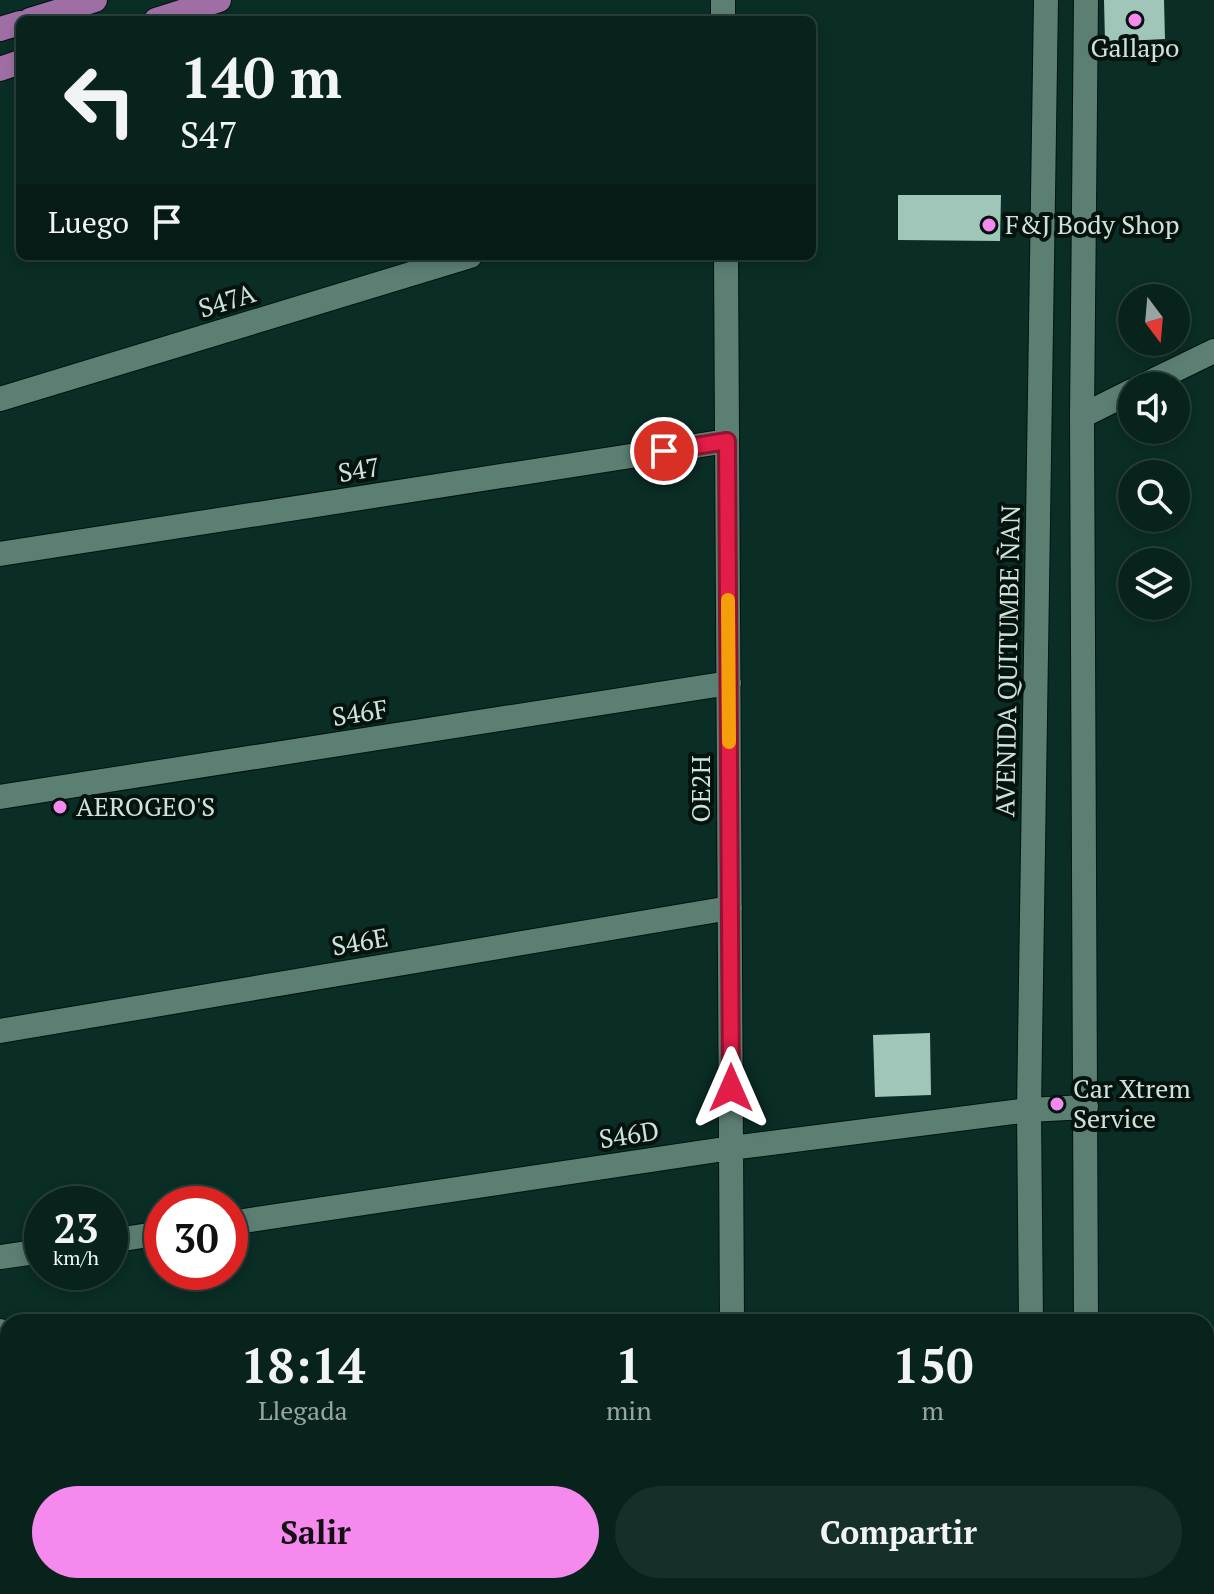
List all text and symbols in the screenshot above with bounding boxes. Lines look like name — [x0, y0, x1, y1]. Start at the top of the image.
marker: Gallapo — [1126, 11, 1144, 29]
place label: Gallapo — [1091, 30, 1179, 64]
text: 140 m — [180, 40, 342, 114]
icon: left — [48, 48, 152, 152]
text: S47 — [180, 111, 238, 158]
icon: arrive — [145, 200, 189, 244]
text: Luego — [48, 202, 129, 242]
place label: F&J Body Shop — [1005, 207, 1179, 241]
marker: F&J Body Shop — [980, 216, 998, 234]
street label: S47A — [194, 275, 260, 325]
north arrow — [1118, 284, 1190, 356]
map controls — [1118, 284, 1190, 620]
button: sound — [1118, 372, 1190, 444]
pin — [630, 417, 698, 485]
icon: arrive — [642, 429, 686, 473]
street label: S47 — [336, 449, 382, 489]
button: search — [1118, 460, 1190, 532]
street label: AVENIDA QUITUMBE ÑAN — [987, 505, 1027, 817]
button: layers — [1118, 548, 1190, 620]
street label: S46F — [330, 691, 390, 733]
street label: OE2H — [683, 755, 717, 823]
place label: AEROGEO'S — [76, 789, 215, 823]
marker: AEROGEO'S — [51, 798, 69, 816]
street label: S46E — [329, 919, 391, 963]
position arrow — [689, 1046, 773, 1130]
place label: Car Xtrem Service — [1073, 1071, 1191, 1135]
marker: Car Xtrem Service — [1048, 1095, 1066, 1113]
street label: S46D — [597, 1113, 661, 1156]
speed limit sign: 30 — [144, 1186, 248, 1290]
text: 23 — [53, 1201, 99, 1254]
text: km/h — [53, 1244, 99, 1271]
text: 18:14 — [240, 1333, 365, 1397]
text: 1 — [615, 1333, 642, 1397]
text: 150 — [892, 1333, 974, 1397]
text: Llegada — [258, 1393, 348, 1427]
text: min — [606, 1393, 652, 1427]
text: m — [922, 1393, 944, 1427]
button: Salir — [32, 1486, 599, 1578]
button: Compartir — [615, 1486, 1182, 1578]

